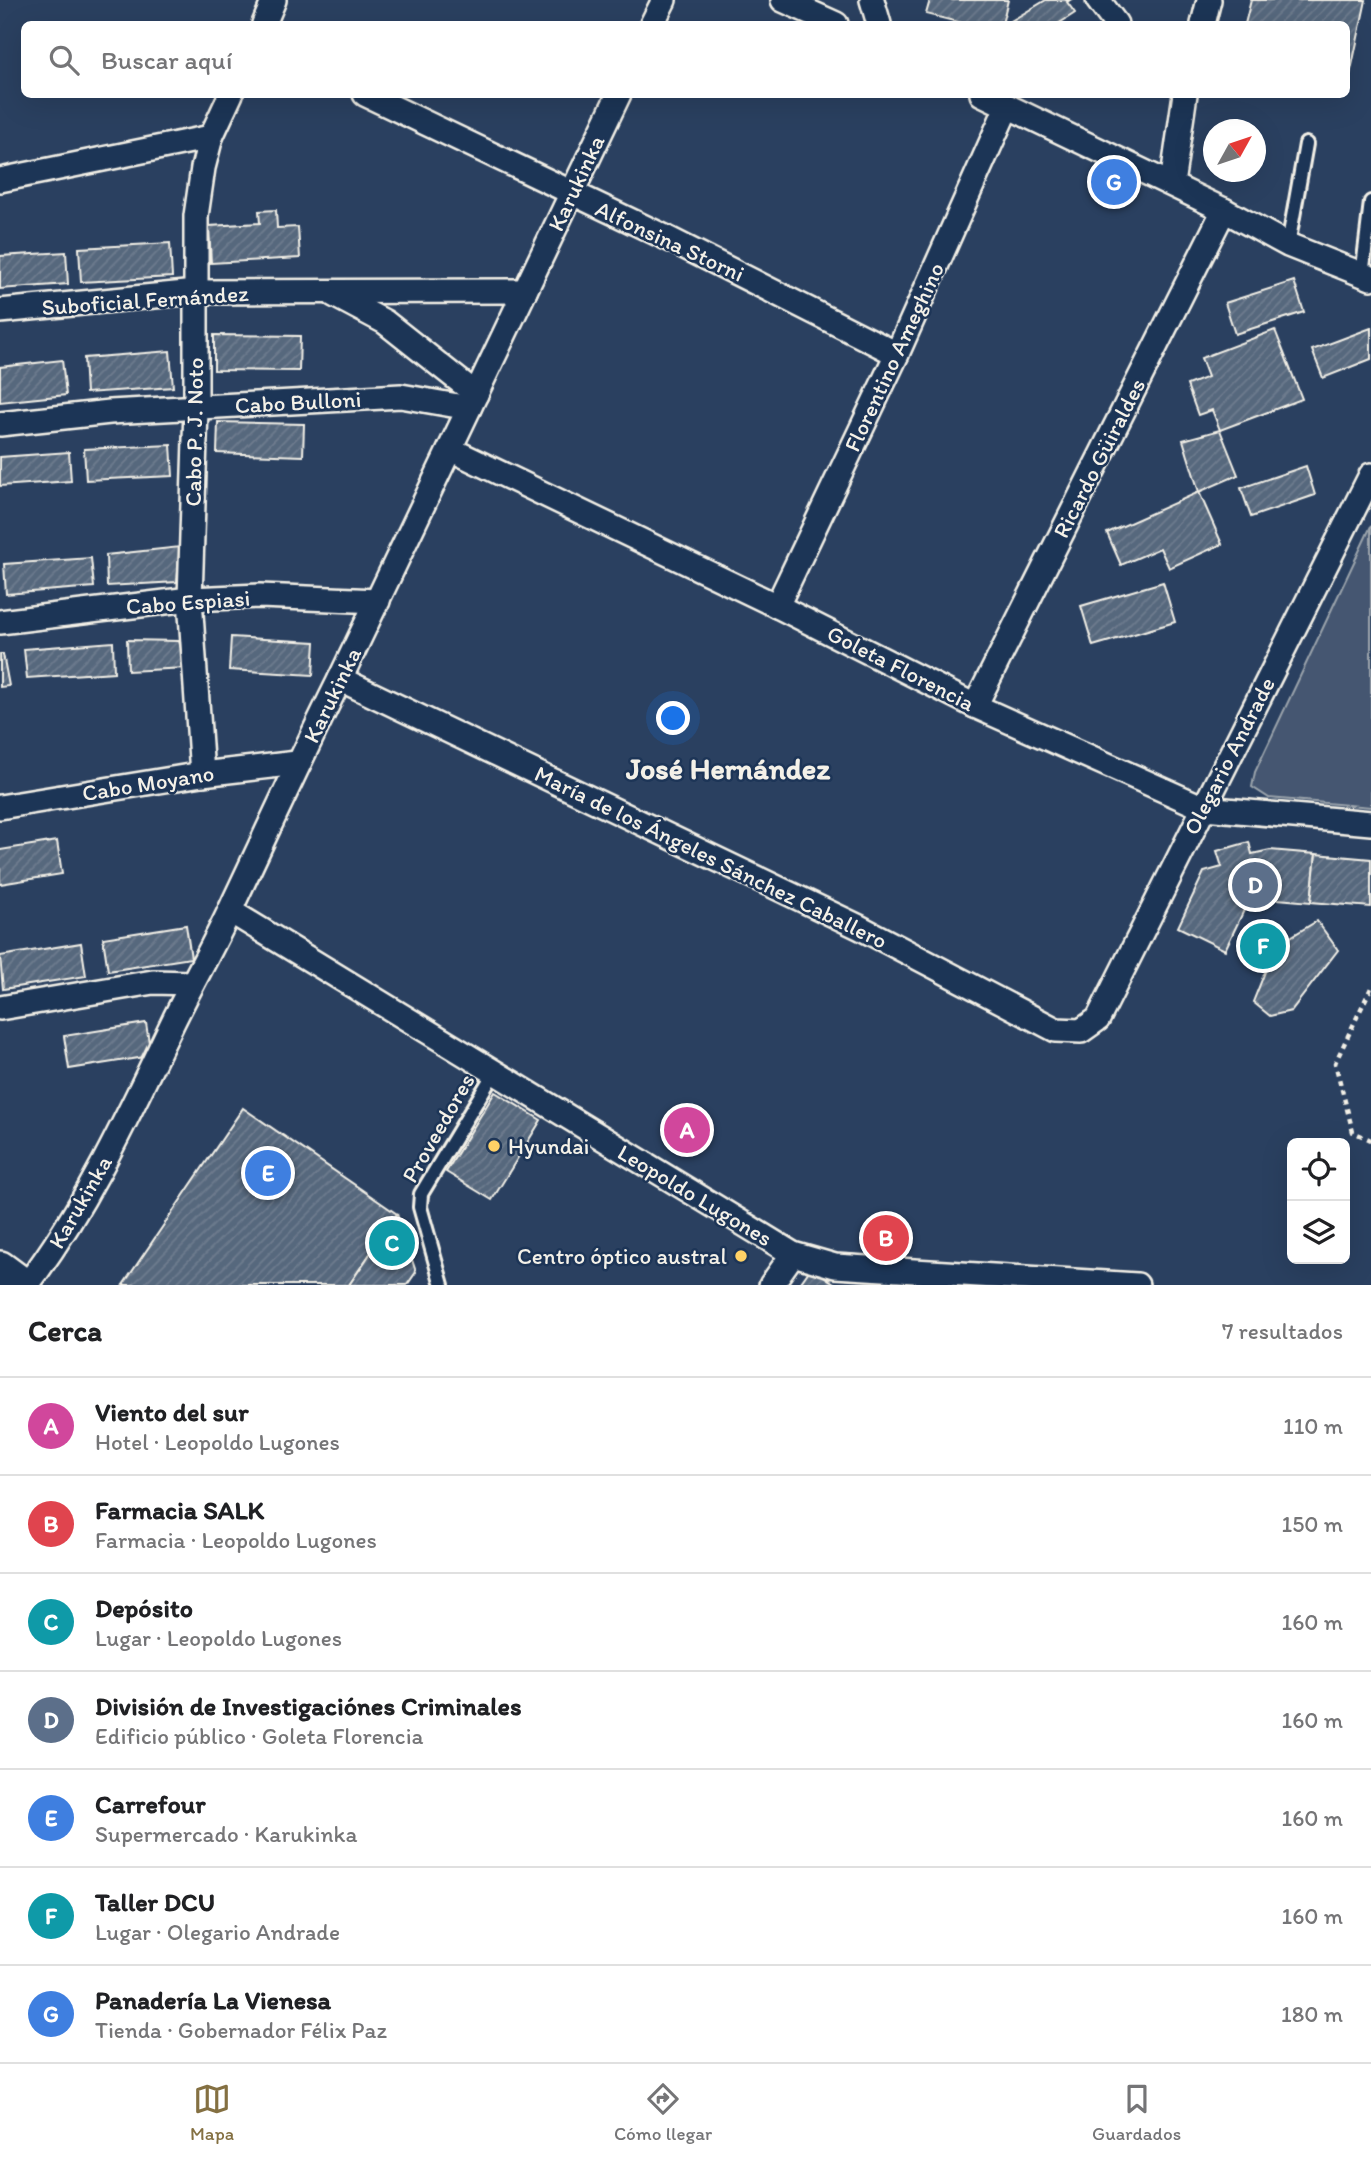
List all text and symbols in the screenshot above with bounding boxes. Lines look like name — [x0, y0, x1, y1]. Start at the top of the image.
search box — [21, 21, 1350, 98]
icon: search — [45, 41, 83, 79]
text: Buscar aquí — [101, 44, 232, 76]
north arrow — [1203, 119, 1266, 182]
street label: Karukinka — [542, 130, 610, 236]
pin: G — [1091, 156, 1137, 208]
street label: Alfonsina Storni — [591, 194, 749, 288]
street label: Florentino Ameghino — [838, 258, 950, 456]
street label: Suboficial Fernández — [41, 279, 250, 321]
street label: Cabo P. J. Noto — [179, 357, 209, 507]
street label: Ricardo Güiraldes — [1047, 374, 1151, 542]
street label: Cabo Bulloni — [234, 385, 362, 419]
street label: Cabo Espiasi — [125, 584, 251, 620]
street label: Goleta Florencia — [823, 619, 979, 717]
street label: Karukinka — [297, 643, 367, 747]
street label: Olegario Andrade — [1177, 672, 1281, 840]
your location — [656, 701, 690, 735]
district label: José Hernández — [625, 750, 831, 787]
street label: Cabo Moyano — [80, 759, 216, 807]
street label: María de los Ángeles Sánchez Caballero — [530, 759, 892, 955]
pin: D — [1232, 859, 1278, 911]
pin: F — [1240, 920, 1286, 972]
street label: Proveedores — [396, 1068, 480, 1188]
pin: A — [664, 1104, 710, 1156]
place label: Hyundai — [508, 1132, 589, 1160]
marker: Hyundai — [486, 1138, 502, 1154]
street label: Leopoldo Lugones — [613, 1138, 777, 1252]
map controls — [1287, 1138, 1350, 1264]
button: locate — [1287, 1138, 1350, 1201]
pin: E — [245, 1147, 291, 1199]
street label: Karukinka — [42, 1150, 118, 1254]
button: layers — [1287, 1201, 1350, 1264]
pin: B — [863, 1212, 909, 1264]
pin: C — [369, 1217, 415, 1269]
place label: Centro óptico austral — [517, 1242, 727, 1270]
marker: Centro óptico austral — [733, 1248, 749, 1264]
text: Cerca — [28, 1312, 102, 1349]
text: 7 resultados — [1222, 1317, 1343, 1345]
text: Viento del sur — [95, 1396, 249, 1428]
text: A — [44, 1412, 58, 1440]
text: 110 m — [1283, 1412, 1343, 1440]
text: Hotel · Leopoldo Lugones — [95, 1428, 340, 1456]
text: Farmacia SALK — [95, 1494, 264, 1526]
text: B — [44, 1510, 58, 1538]
text: 150 m — [1282, 1510, 1343, 1538]
text: Farmacia · Leopoldo Lugones — [95, 1526, 377, 1554]
text: Depósito — [95, 1592, 193, 1624]
text: C — [44, 1608, 58, 1636]
text: 160 m — [1281, 1608, 1343, 1636]
text: Lugar · Leopoldo Lugones — [95, 1624, 342, 1652]
text: División de Investigaciónes Criminales — [95, 1690, 522, 1722]
text: D — [43, 1706, 59, 1734]
text: 160 m — [1281, 1706, 1343, 1734]
text: Edificio público · Goleta Florencia — [95, 1722, 424, 1750]
text: Carrefour — [95, 1788, 206, 1820]
text: E — [45, 1804, 57, 1832]
text: 160 m — [1281, 1804, 1343, 1832]
text: Supermercado · Karukinka — [95, 1820, 357, 1848]
text: Taller DCU — [95, 1886, 215, 1918]
text: F — [45, 1902, 57, 1930]
text: 160 m — [1281, 1902, 1343, 1930]
text: Lugar · Olegario Andrade — [95, 1918, 340, 1946]
text: Panadería La Vienesa — [95, 1984, 331, 2016]
text: G — [43, 2000, 59, 2028]
text: 180 m — [1281, 2000, 1343, 2028]
text: Tienda · Gobernador Félix Paz — [95, 2016, 387, 2044]
tab: Mapa — [190, 2080, 234, 2145]
tab: Cómo llegar — [614, 2080, 712, 2145]
tab: Guardados — [1092, 2080, 1181, 2145]

